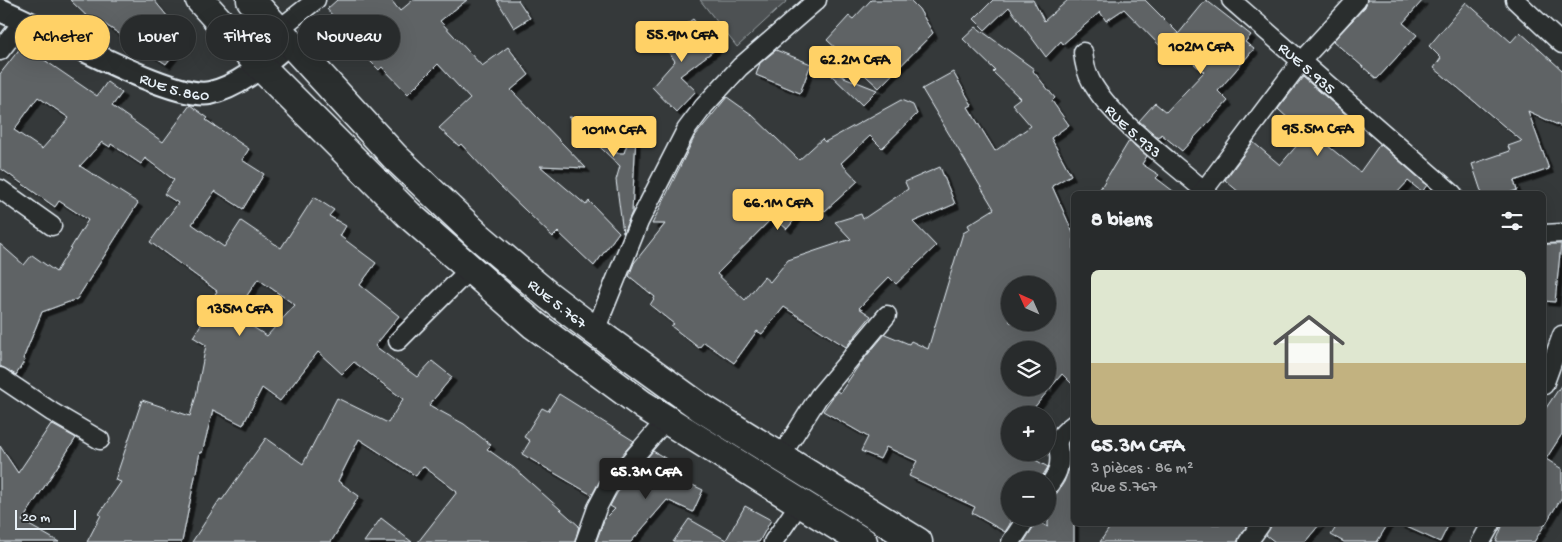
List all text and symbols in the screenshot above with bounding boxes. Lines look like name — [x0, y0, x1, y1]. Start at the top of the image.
chip: Acheter — [15, 15, 110, 60]
chip: Louer — [120, 15, 196, 60]
chip: Filtres — [206, 15, 288, 60]
chip: Nouveau — [298, 15, 400, 60]
pin: 55.9M CFA — [625, 20, 739, 63]
text: 55.9M CFA — [646, 27, 718, 46]
pin: 102M CFA — [1149, 32, 1253, 75]
text: 102M CFA — [1169, 39, 1233, 58]
street label: RUE 5.935 — [1273, 40, 1338, 100]
pin: 62.2M CFA — [798, 46, 912, 88]
text: 62.2M CFA — [820, 52, 890, 71]
street label: RUE 5.860 — [136, 70, 210, 107]
street label: RUE 5.933 — [1099, 102, 1164, 164]
pin: 95.5M CFA — [1261, 114, 1375, 157]
pin: 101M CFA — [562, 116, 666, 158]
text: 95.5M CFA — [1282, 121, 1354, 140]
text: 101M CFA — [582, 122, 646, 141]
pin: 66.1M CFA — [721, 188, 835, 231]
text: 66.1M CFA — [744, 195, 812, 214]
icon: filters — [1498, 207, 1526, 235]
text: 8 biens — [1091, 209, 1152, 234]
street label: RUE 5.767 — [523, 276, 590, 335]
north arrow — [1001, 276, 1056, 331]
map controls — [1001, 276, 1056, 526]
pin: 135M CFA — [188, 294, 292, 337]
text: 135M CFA — [208, 301, 272, 320]
icon: home — [1264, 302, 1354, 392]
button: layers — [1001, 341, 1056, 396]
button: + — [1001, 406, 1056, 461]
text: 65.3M CFA — [1091, 435, 1184, 460]
pin: 65.3M CFA — [589, 458, 703, 500]
text: 3 pièces · 86 m² — [1091, 460, 1193, 479]
text: 65.3M CFA — [610, 464, 682, 483]
button: − — [1001, 471, 1056, 526]
text: Rue 5.767 — [1091, 479, 1157, 498]
scale bar — [15, 507, 76, 530]
text: 20 m — [22, 510, 50, 527]

